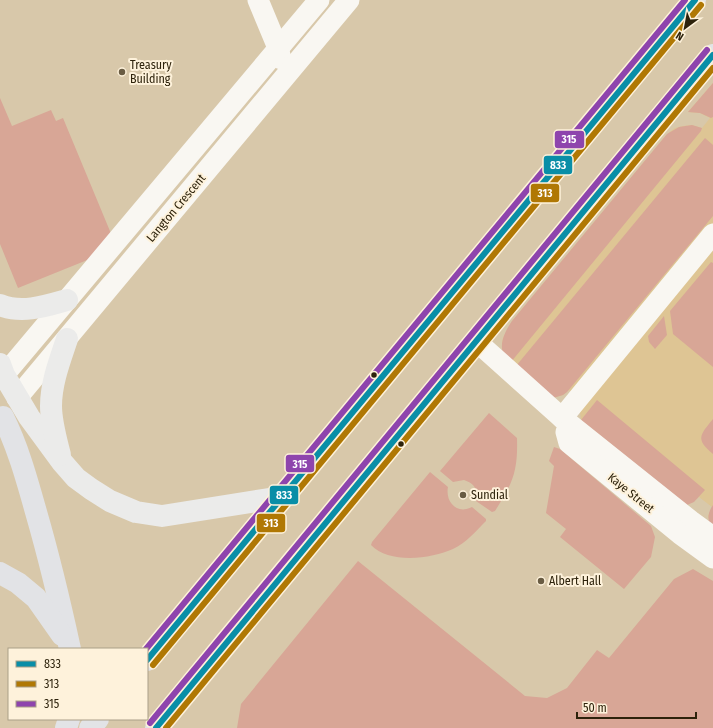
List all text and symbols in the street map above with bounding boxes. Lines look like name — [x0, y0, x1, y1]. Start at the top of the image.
north arrow — [665, 8, 705, 48]
text: N — [674, 29, 686, 43]
place label: Treasury Building — [130, 58, 172, 86]
marker: Treasury Building — [117, 67, 127, 77]
line badge: 315 — [554, 130, 585, 149]
text: 315 — [560, 133, 577, 146]
line badge: 833 — [543, 155, 573, 175]
text: 833 — [550, 159, 566, 172]
street label: Langton Crescent — [144, 171, 208, 245]
line badge: 313 — [530, 183, 560, 203]
text: 313 — [537, 187, 552, 200]
unlabelled marker — [369, 370, 379, 380]
unlabelled marker — [396, 439, 406, 449]
line badge: 315 — [285, 454, 315, 473]
text: 315 — [291, 458, 308, 471]
street label: Kaye Street — [605, 470, 657, 516]
line badge: 833 — [269, 485, 299, 505]
place label: Sundial — [471, 488, 508, 502]
text: 833 — [276, 489, 292, 502]
marker: Sundial — [458, 490, 468, 500]
line badge: 313 — [256, 513, 286, 533]
text: 313 — [263, 517, 278, 530]
place label: Albert Hall — [549, 574, 601, 588]
marker: Albert Hall — [536, 576, 546, 586]
legend — [8, 648, 148, 720]
text: 833 — [44, 657, 61, 671]
text: 313 — [44, 677, 59, 691]
scale bar — [577, 694, 696, 720]
text: 315 — [44, 697, 60, 711]
text: 50 m — [583, 701, 607, 715]

